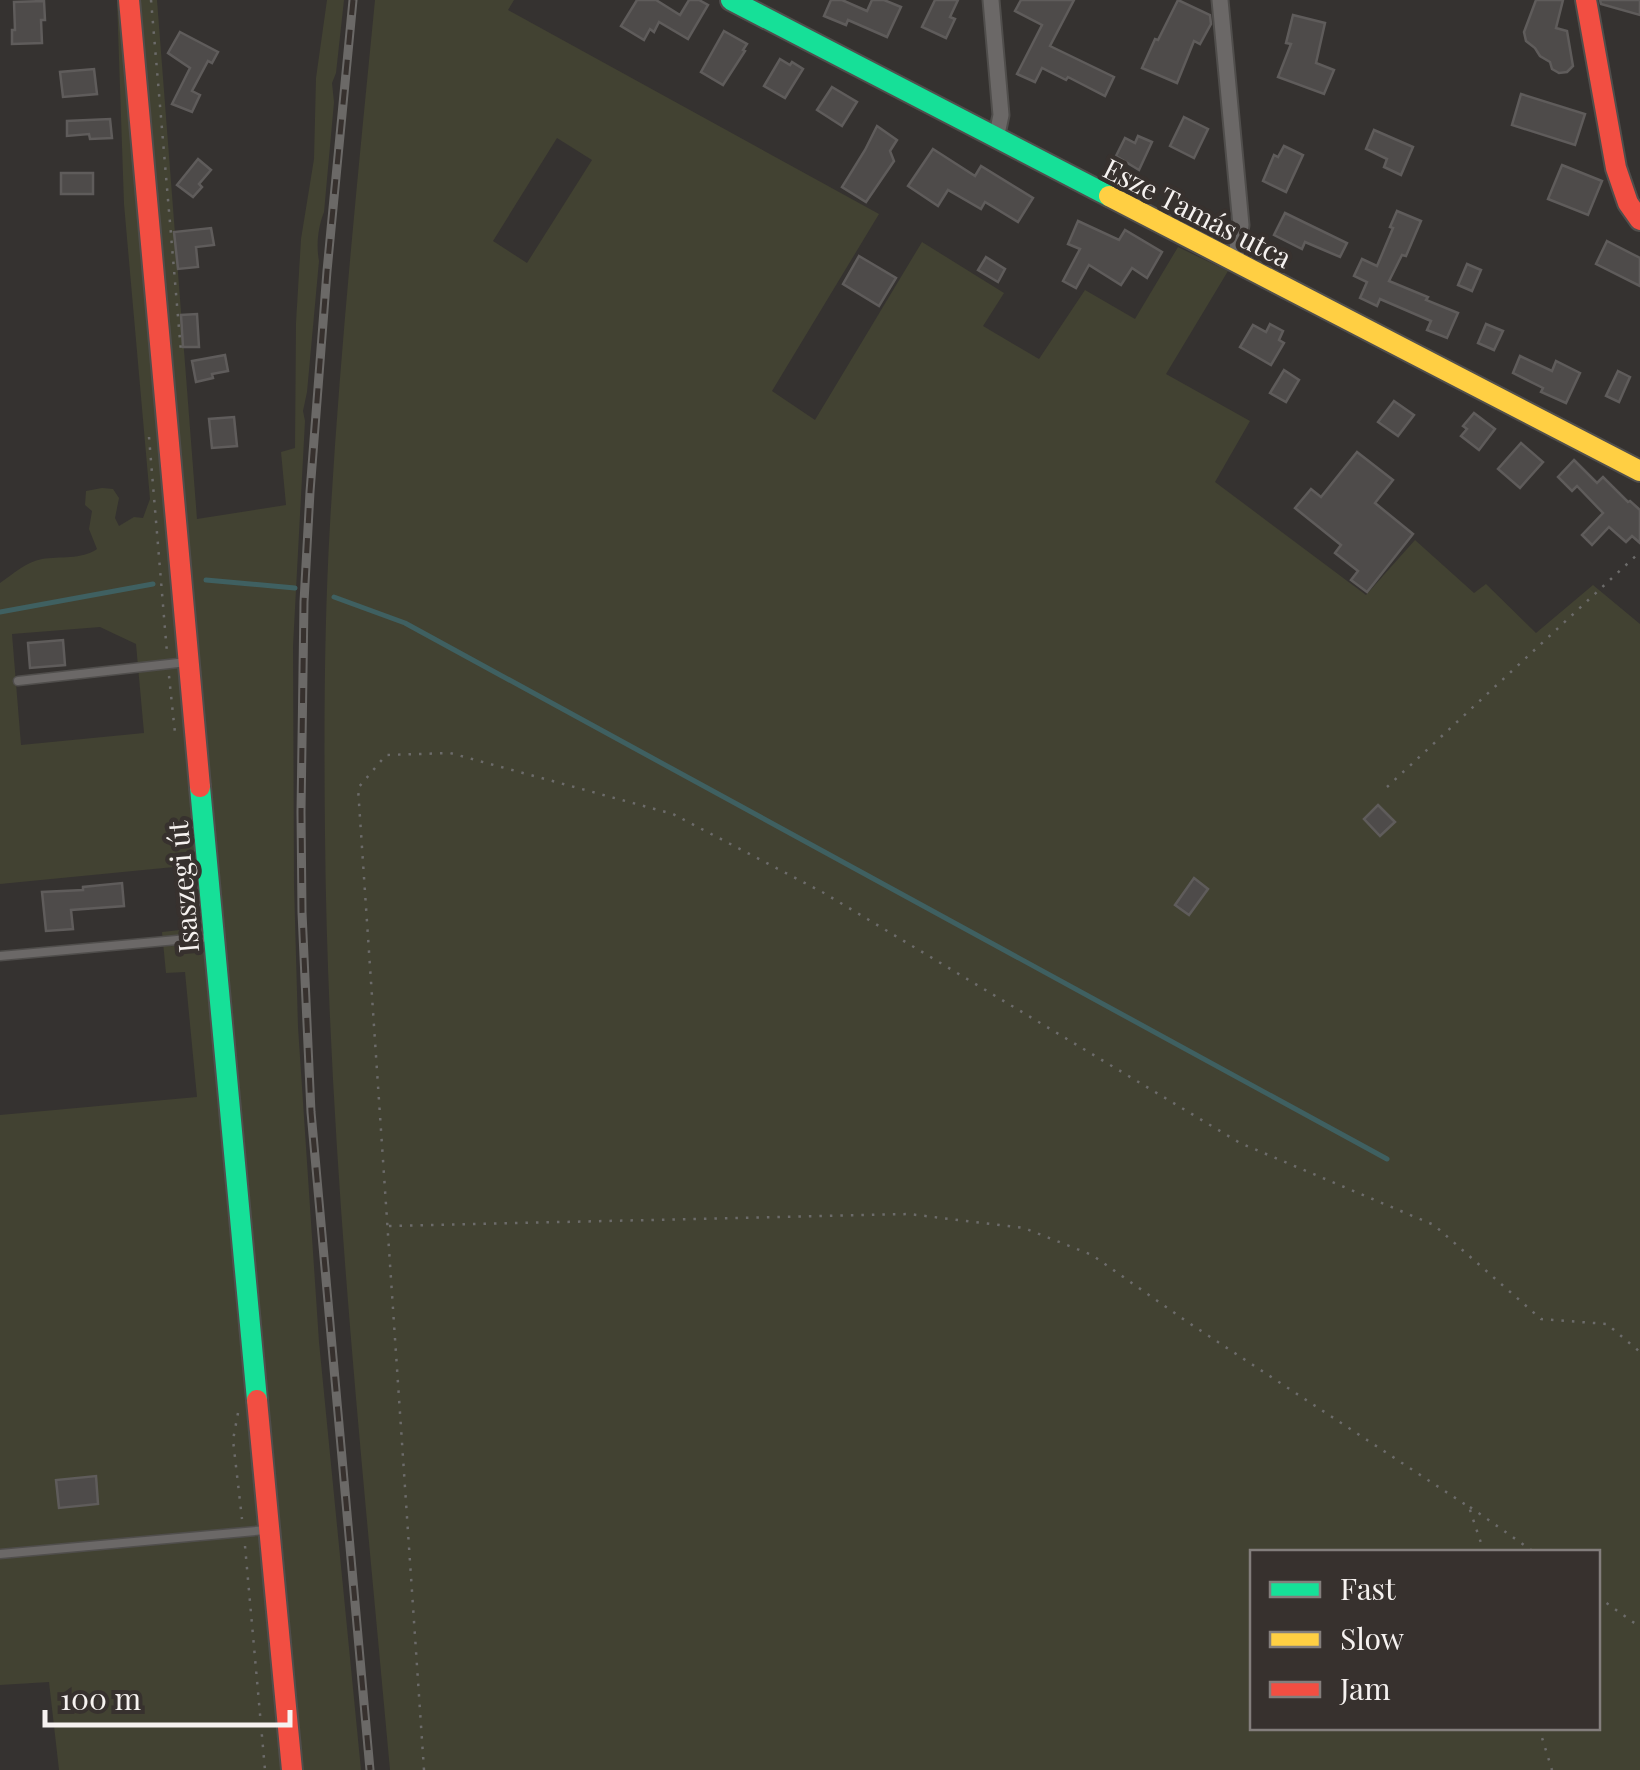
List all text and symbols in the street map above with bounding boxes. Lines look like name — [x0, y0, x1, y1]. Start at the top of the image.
street label: Esze Tamás utca — [1098, 149, 1298, 275]
street label: Isaszegi út — [158, 819, 206, 954]
legend — [1250, 1550, 1600, 1730]
text: Fast — [1340, 1568, 1396, 1608]
text: Slow — [1340, 1618, 1405, 1658]
scale bar — [45, 1665, 290, 1727]
text: Jam — [1339, 1668, 1391, 1708]
text: 100 m — [60, 1678, 142, 1718]

